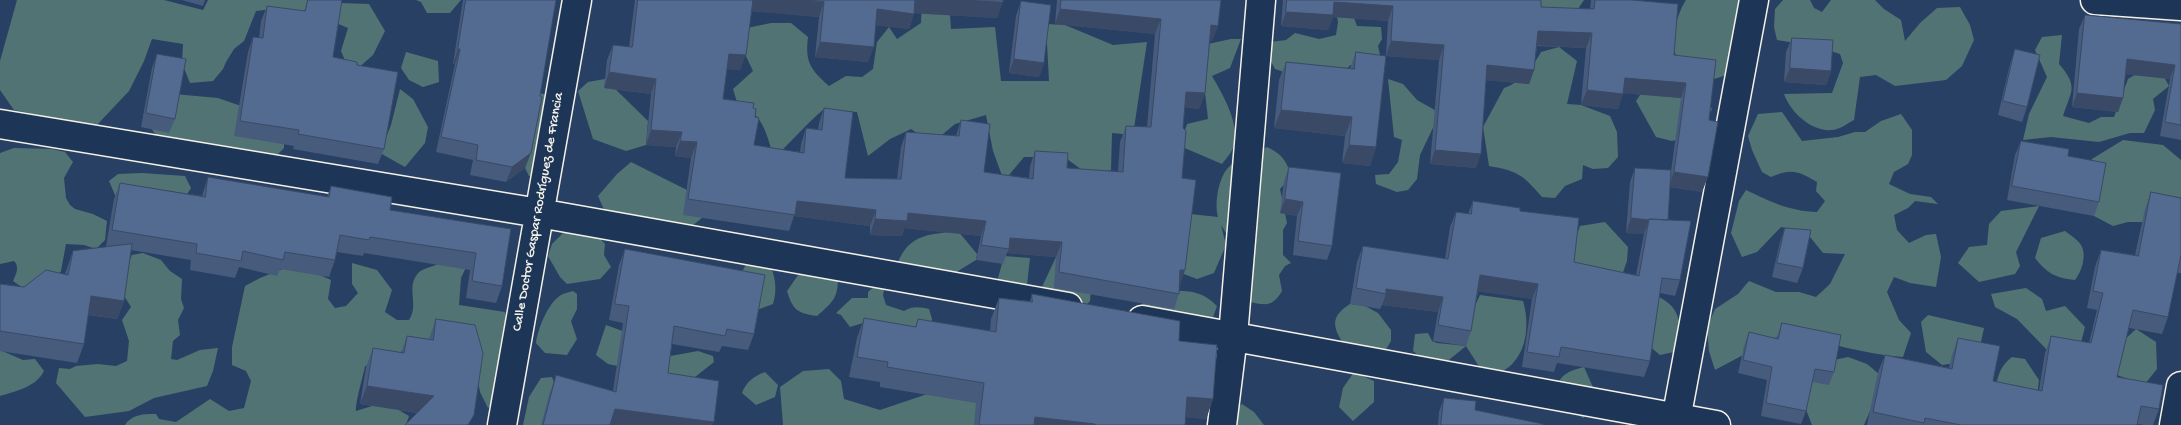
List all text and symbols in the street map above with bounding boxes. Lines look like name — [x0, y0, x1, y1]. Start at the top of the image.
street label: Calle Doctor Gaspar Rodríguez de Francia — [510, 91, 568, 333]

